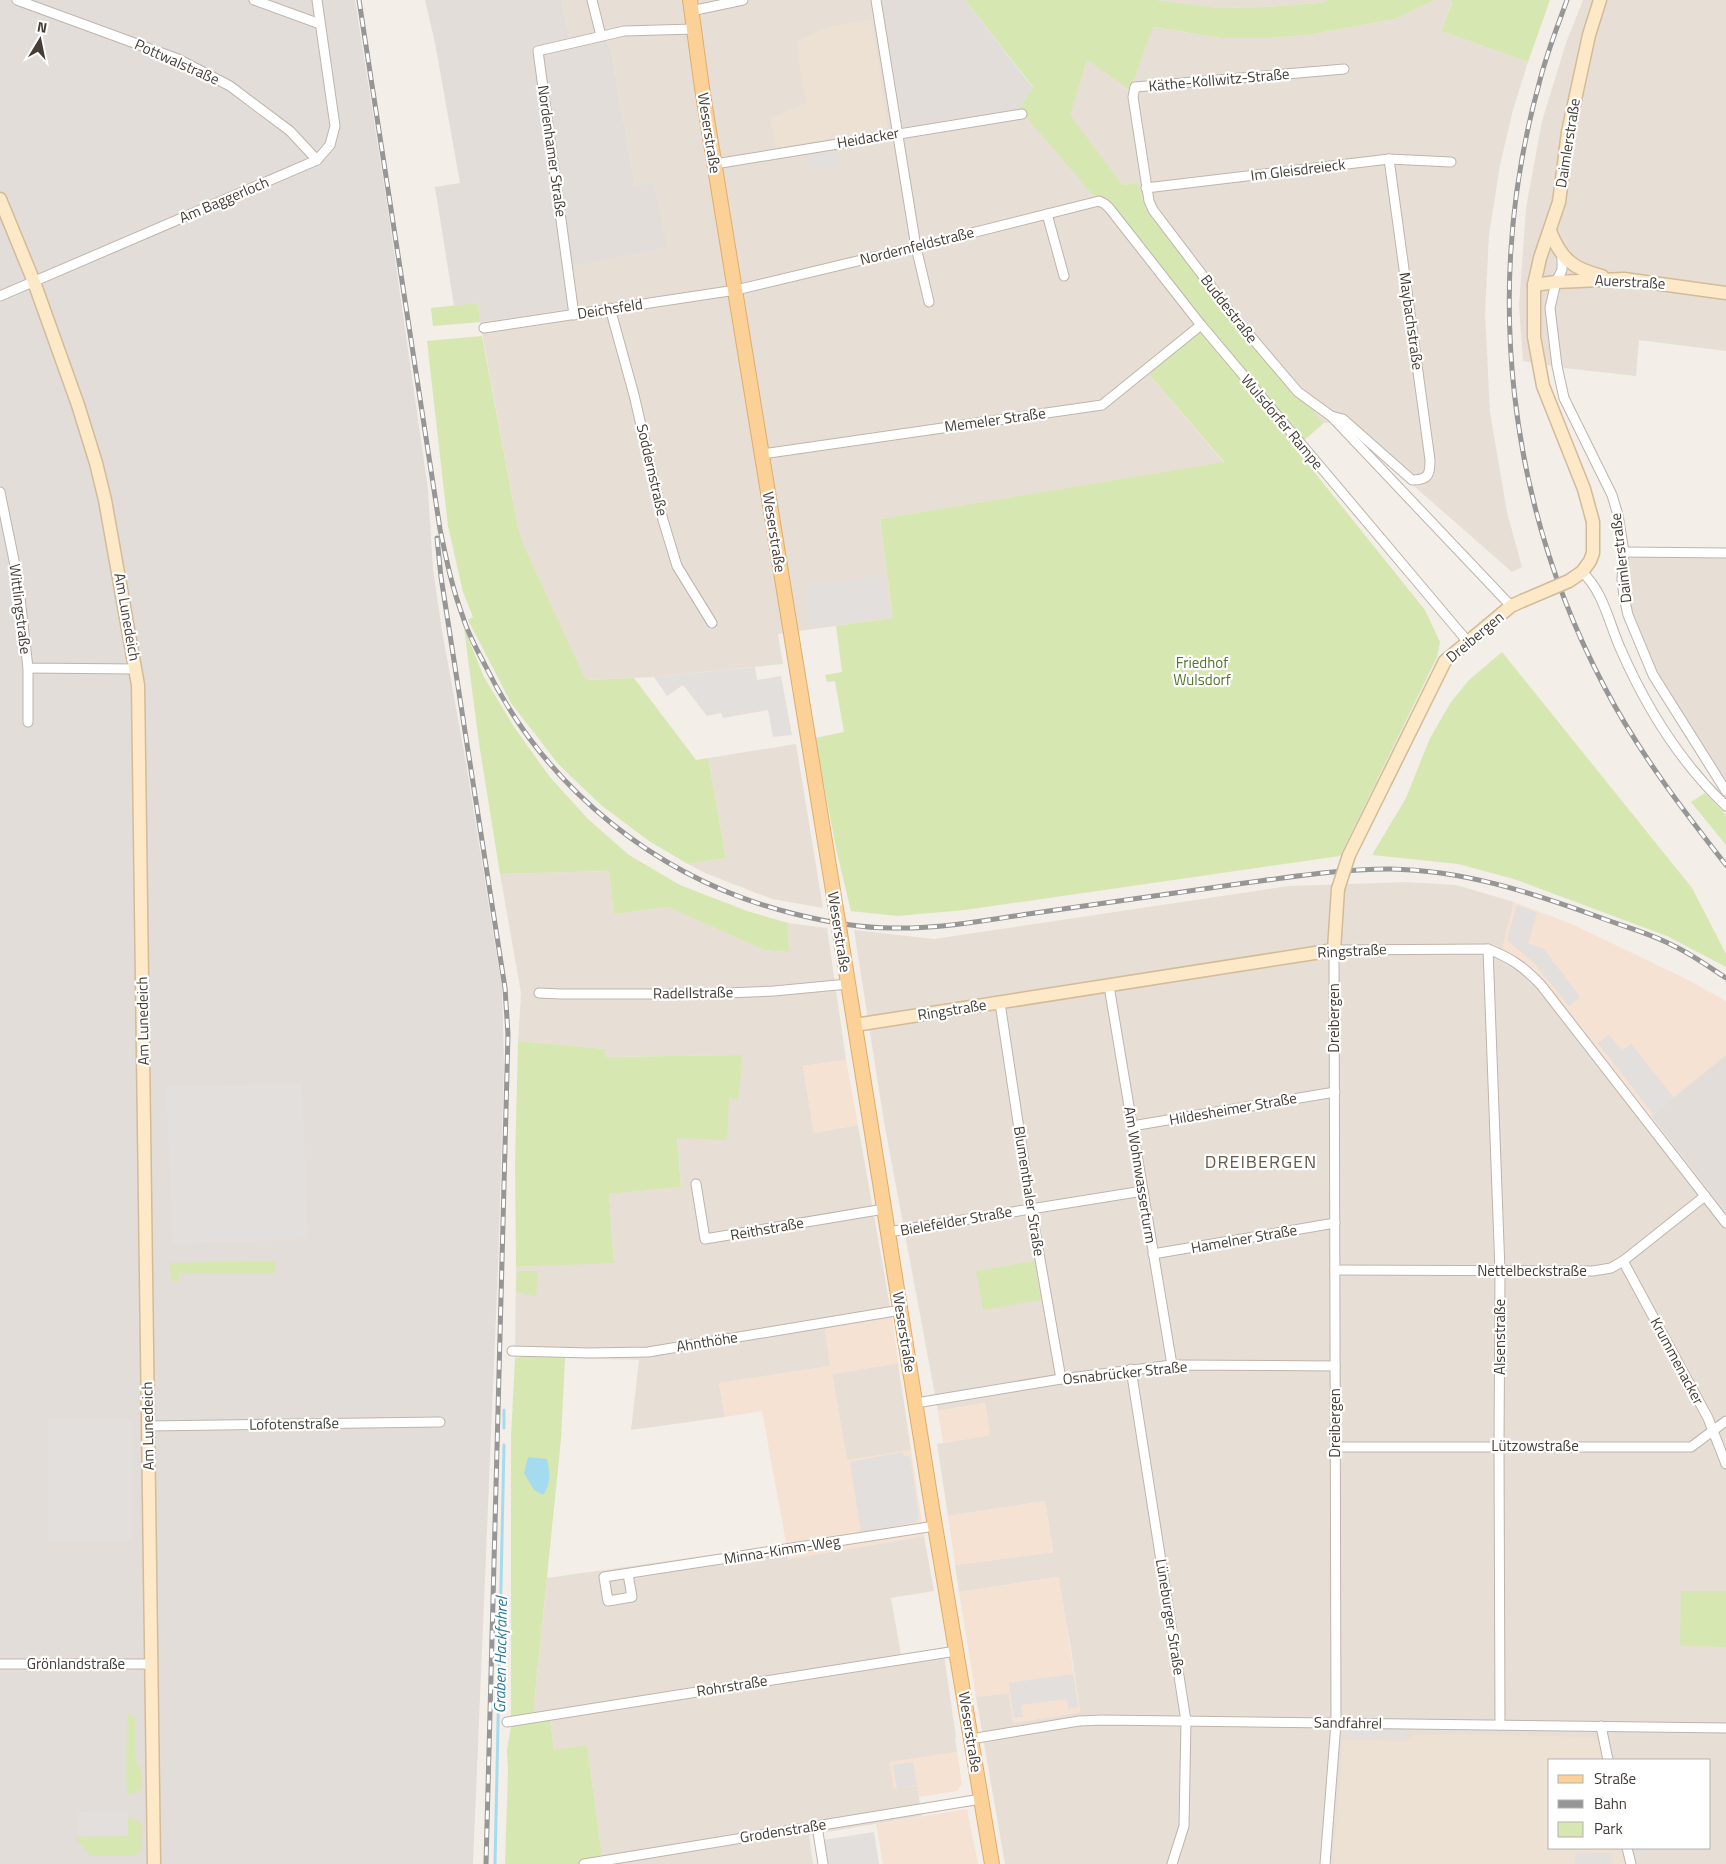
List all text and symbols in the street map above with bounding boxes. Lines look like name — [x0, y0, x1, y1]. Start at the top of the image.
north arrow — [15, 15, 65, 65]
text: N — [36, 16, 49, 38]
street label: Pottwalstraße — [131, 33, 223, 90]
street label: Käthe-Kollwitz-Straße — [1148, 62, 1290, 97]
street label: Nordenhamer Straße — [532, 84, 573, 218]
street label: Weserstraße — [692, 91, 727, 175]
street label: Daimlerstraße — [1549, 96, 1586, 189]
street label: Heidacker — [835, 121, 901, 154]
street label: Im Gleisdreieck — [1249, 152, 1347, 187]
street label: Am Baggerloch — [175, 170, 272, 229]
street label: Nordernfeldstraße — [857, 220, 976, 271]
street label: Auerstraße — [1594, 268, 1666, 295]
street label: Buddestraße — [1195, 269, 1264, 348]
street label: Maybachstraße — [1393, 271, 1430, 371]
street label: Deichsfeld — [576, 292, 644, 325]
street label: Wulsdorfer Rampe — [1236, 369, 1329, 474]
street label: Memeler Straße — [943, 401, 1047, 438]
street label: Soddernstraße — [631, 422, 674, 518]
street label: Weserstraße — [757, 490, 792, 574]
street label: Daimlerstraße — [1604, 512, 1637, 604]
street label: Wittlingstraße — [4, 562, 37, 655]
street label: Am Lunedeich — [108, 571, 147, 663]
street label: Dreibergen — [1441, 605, 1509, 668]
park label: Friedhof Wulsdorf — [1173, 651, 1231, 691]
street label: Weserstraße — [822, 890, 857, 974]
street label: Ringstraße — [1317, 937, 1387, 964]
street label: Am Lunedeich — [130, 976, 155, 1066]
street label: Radellstraße — [653, 980, 733, 1005]
street label: Dreibergen — [1322, 983, 1345, 1053]
street label: Ringstraße — [916, 993, 988, 1026]
street label: Hildesheimer Straße — [1167, 1086, 1298, 1131]
street label: Am Wohnwasserturm — [1118, 1105, 1163, 1245]
street label: Blumenthaler Straße — [1008, 1124, 1051, 1258]
district label: DREIBERGEN — [1205, 1148, 1317, 1175]
street label: Bielefelder Straße — [898, 1199, 1014, 1242]
street label: Reithstraße — [728, 1211, 806, 1246]
street label: Hamelner Straße — [1189, 1218, 1299, 1259]
street label: Nettelbeckstraße — [1477, 1259, 1587, 1282]
street label: Weserstraße — [887, 1290, 922, 1374]
street label: Alsenstraße — [1488, 1299, 1511, 1375]
street label: Krummenacker — [1645, 1313, 1710, 1409]
street label: Ahnthöhe — [675, 1325, 739, 1358]
street label: Osnabrücker Straße — [1061, 1355, 1188, 1390]
street label: Am Lunedeich — [135, 1381, 160, 1471]
street label: Dreibergen — [1323, 1388, 1346, 1458]
street label: Lofotenstraße — [249, 1411, 339, 1436]
street label: Lützowstraße — [1491, 1434, 1579, 1457]
street label: Minna-Kimm-Weg — [722, 1529, 842, 1570]
street label: Lüneburger Straße — [1150, 1557, 1191, 1677]
water label: Graben Hackfahrel — [487, 1595, 513, 1714]
street label: Grönlandstraße — [27, 1652, 125, 1675]
street label: Rohrstraße — [695, 1669, 769, 1702]
street label: Weserstraße — [953, 1690, 988, 1774]
street label: Sandfahrel — [1314, 1710, 1382, 1735]
legend — [1548, 1759, 1711, 1849]
text: Straße — [1594, 1767, 1636, 1790]
text: Bahn — [1594, 1792, 1627, 1815]
street label: Grodenstraße — [738, 1812, 828, 1849]
text: Park — [1594, 1817, 1623, 1840]

